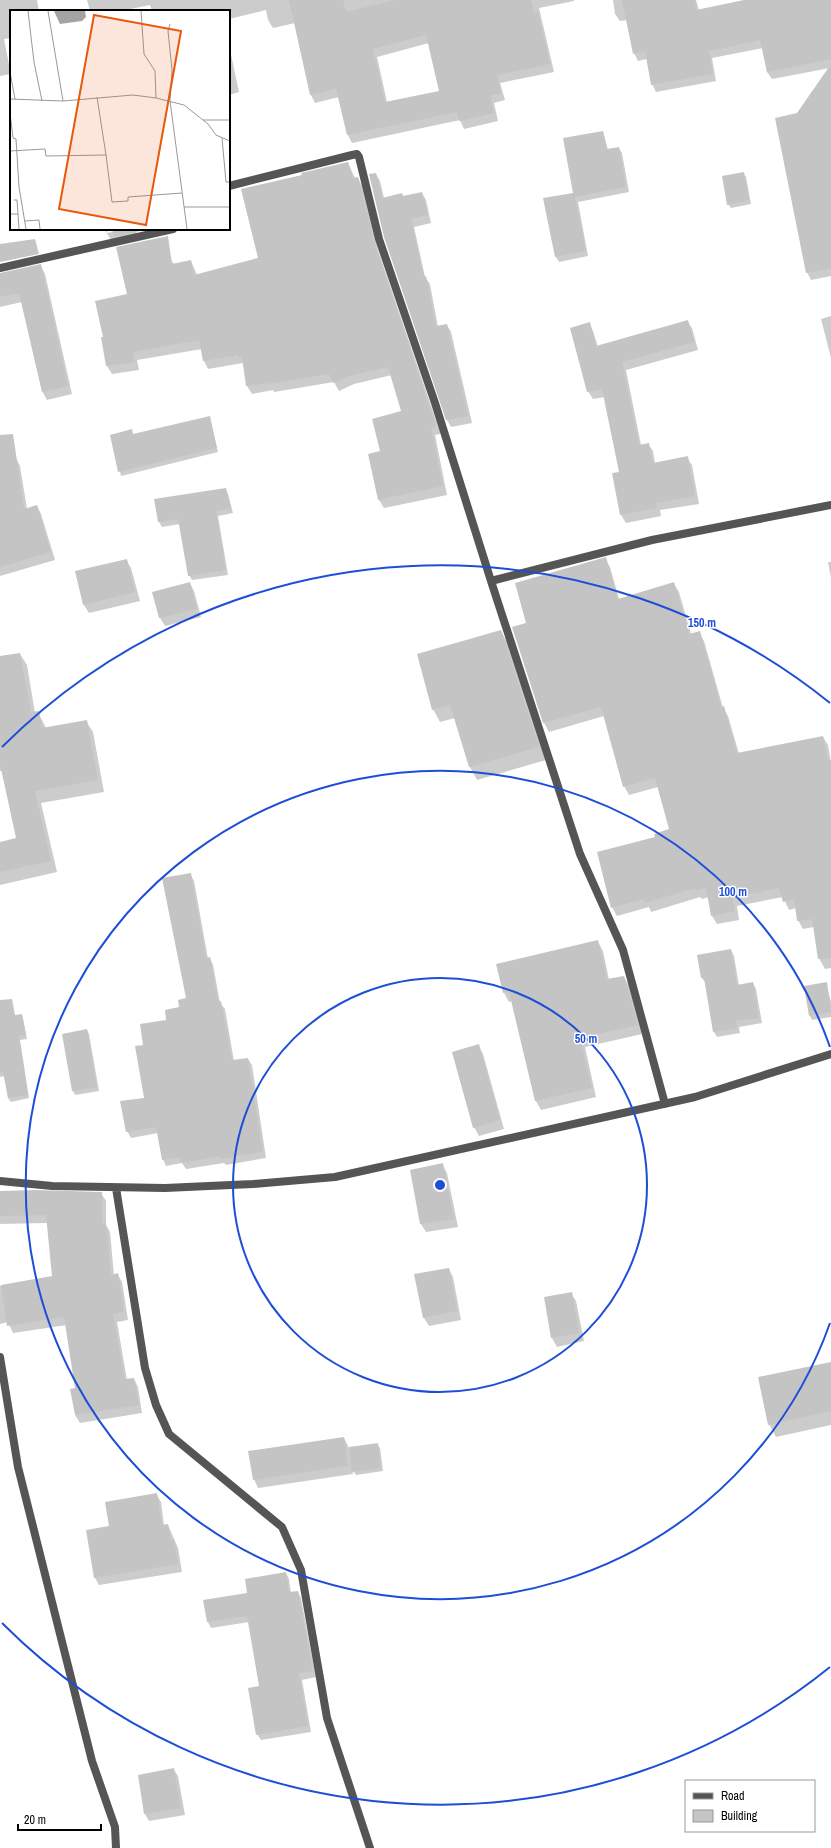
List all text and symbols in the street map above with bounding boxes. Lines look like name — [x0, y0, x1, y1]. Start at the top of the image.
inset map — [10, 10, 230, 230]
text: 150 m — [688, 615, 716, 631]
text: 100 m — [719, 884, 747, 900]
text: 50 m — [575, 1031, 597, 1047]
centre of rings — [433, 1178, 447, 1192]
legend — [685, 1780, 815, 1832]
text: Road — [721, 1788, 745, 1804]
scale bar — [18, 1806, 101, 1832]
text: Building — [721, 1808, 758, 1824]
text: 20 m — [24, 1812, 46, 1828]

